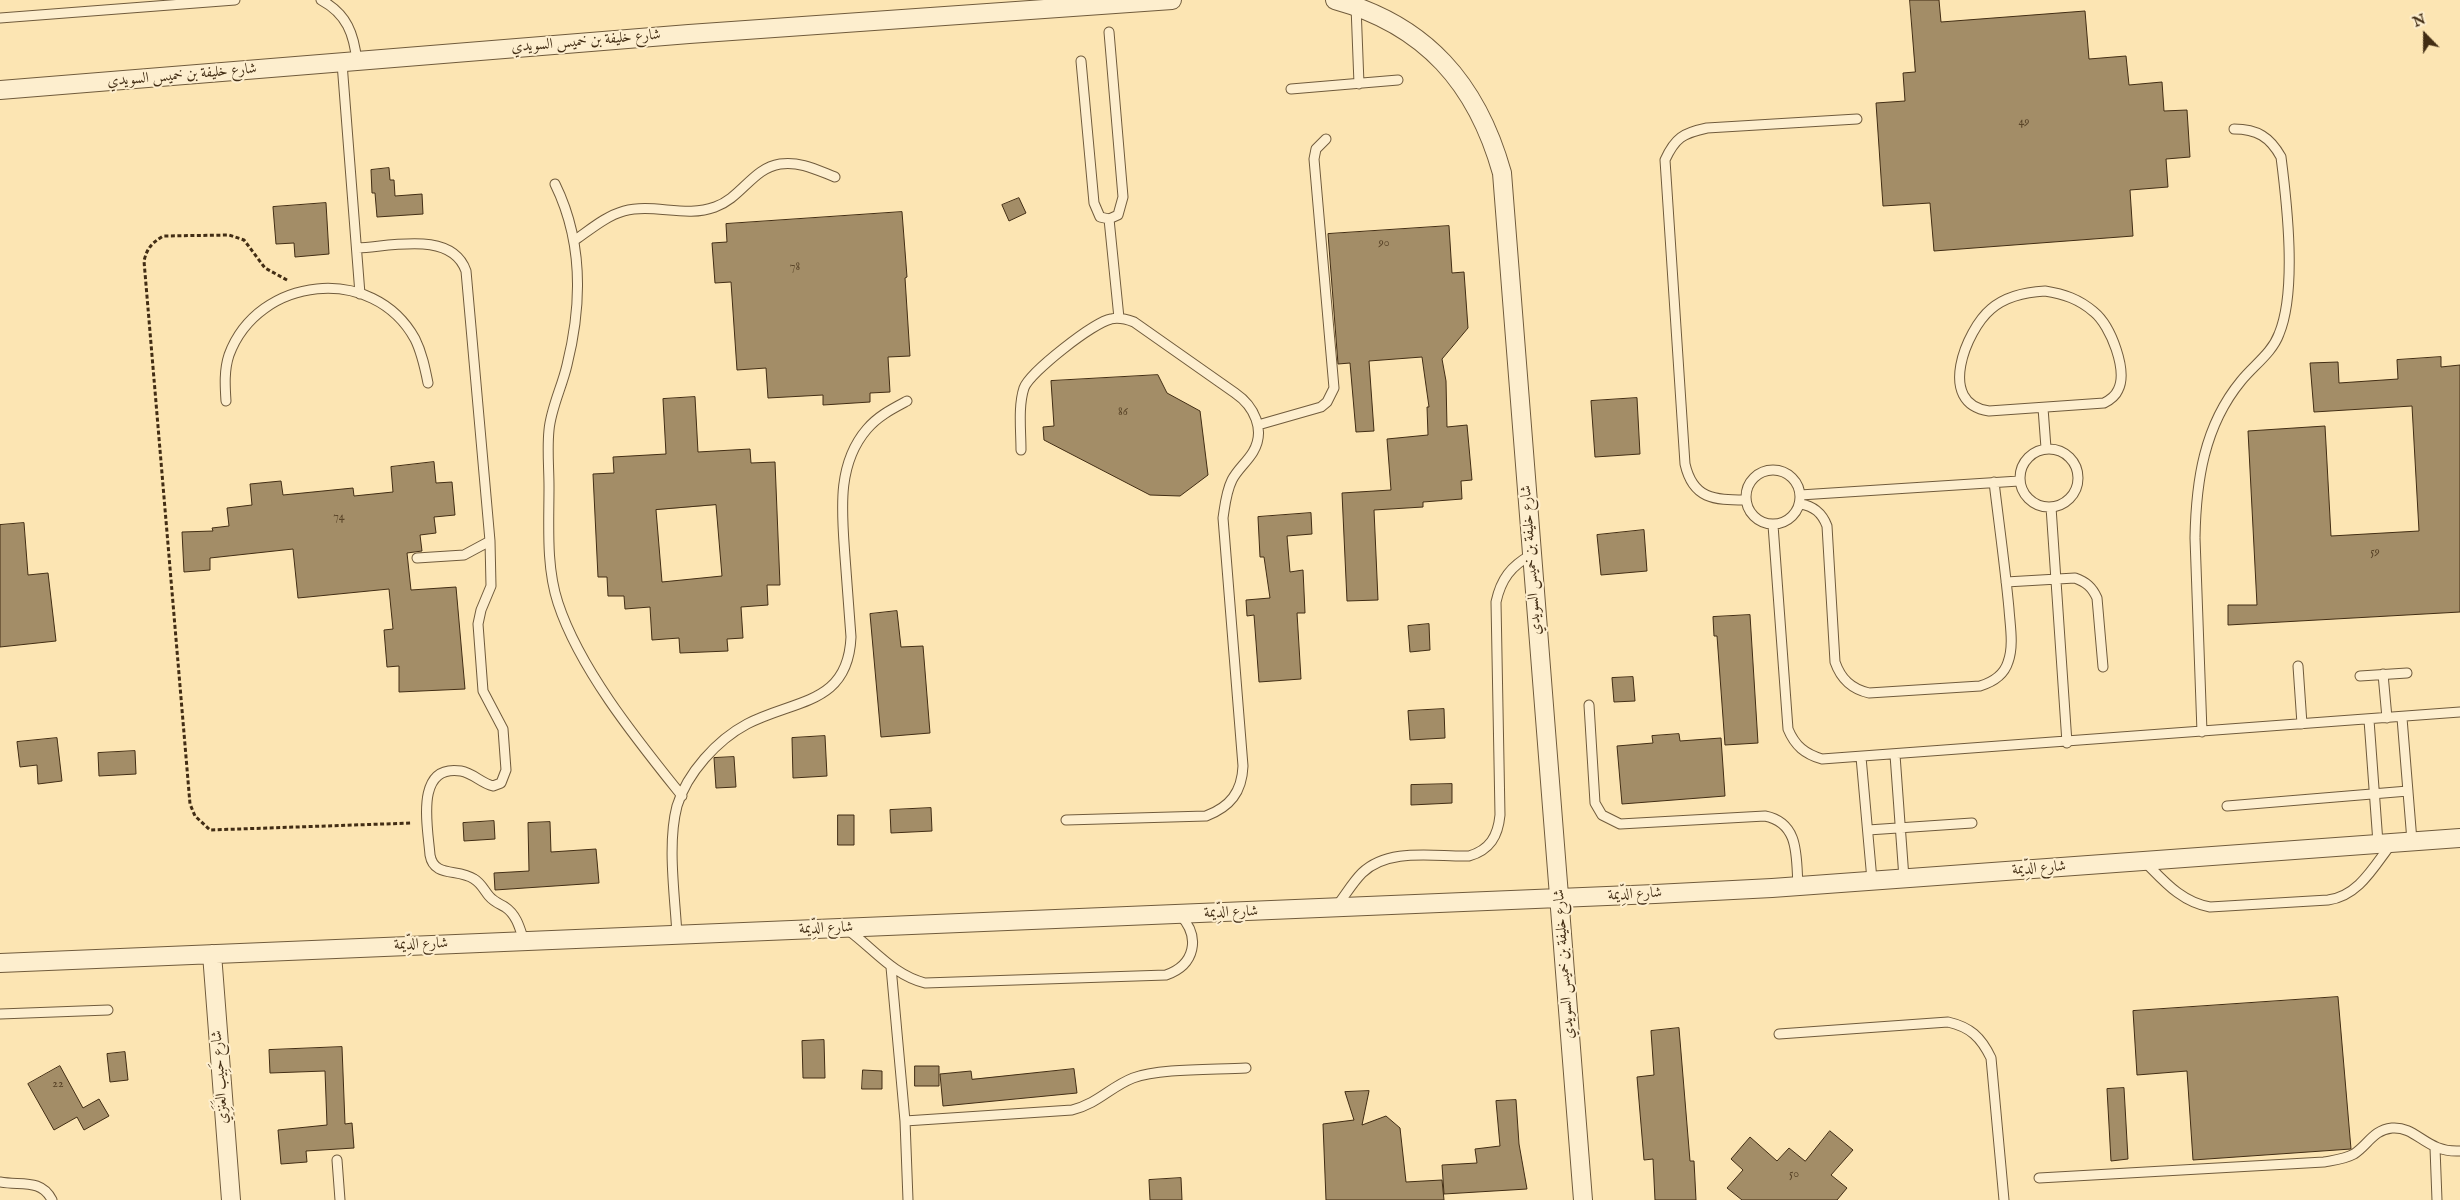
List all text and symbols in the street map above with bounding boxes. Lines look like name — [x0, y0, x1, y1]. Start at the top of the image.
north arrow — [2400, 10, 2450, 60]
text: N — [2410, 10, 2428, 32]
street label: شارع خليفة بن خميس السويدي — [510, 26, 662, 58]
street label: شارع خليفة بن خميس السويدي — [106, 60, 258, 92]
house number: 49 — [2018, 116, 2030, 130]
house number: 90 — [1378, 237, 1390, 251]
house number: 78 — [790, 261, 800, 275]
house number: 86 — [1118, 406, 1128, 420]
street label: شارع خليفة بن خميس السويدي — [1518, 484, 1546, 636]
house number: 74 — [333, 511, 345, 525]
house number: 59 — [2370, 546, 2380, 560]
street label: شارع الدِّيمة — [2011, 858, 2067, 880]
street label: شارع الدِّيمة — [1607, 885, 1663, 905]
street label: شارع خليفة بن خميس السويدي — [1551, 888, 1579, 1040]
street label: شارع الدِّيمة — [1204, 903, 1258, 923]
street label: شارع الدِّيمة — [799, 919, 853, 939]
street label: شارع الدِّيمة — [394, 935, 448, 955]
street label: شارع حَبِيب العَنَزِي — [209, 1029, 233, 1125]
house number: 22 — [52, 1078, 64, 1092]
house number: 50 — [1789, 1168, 1799, 1182]

